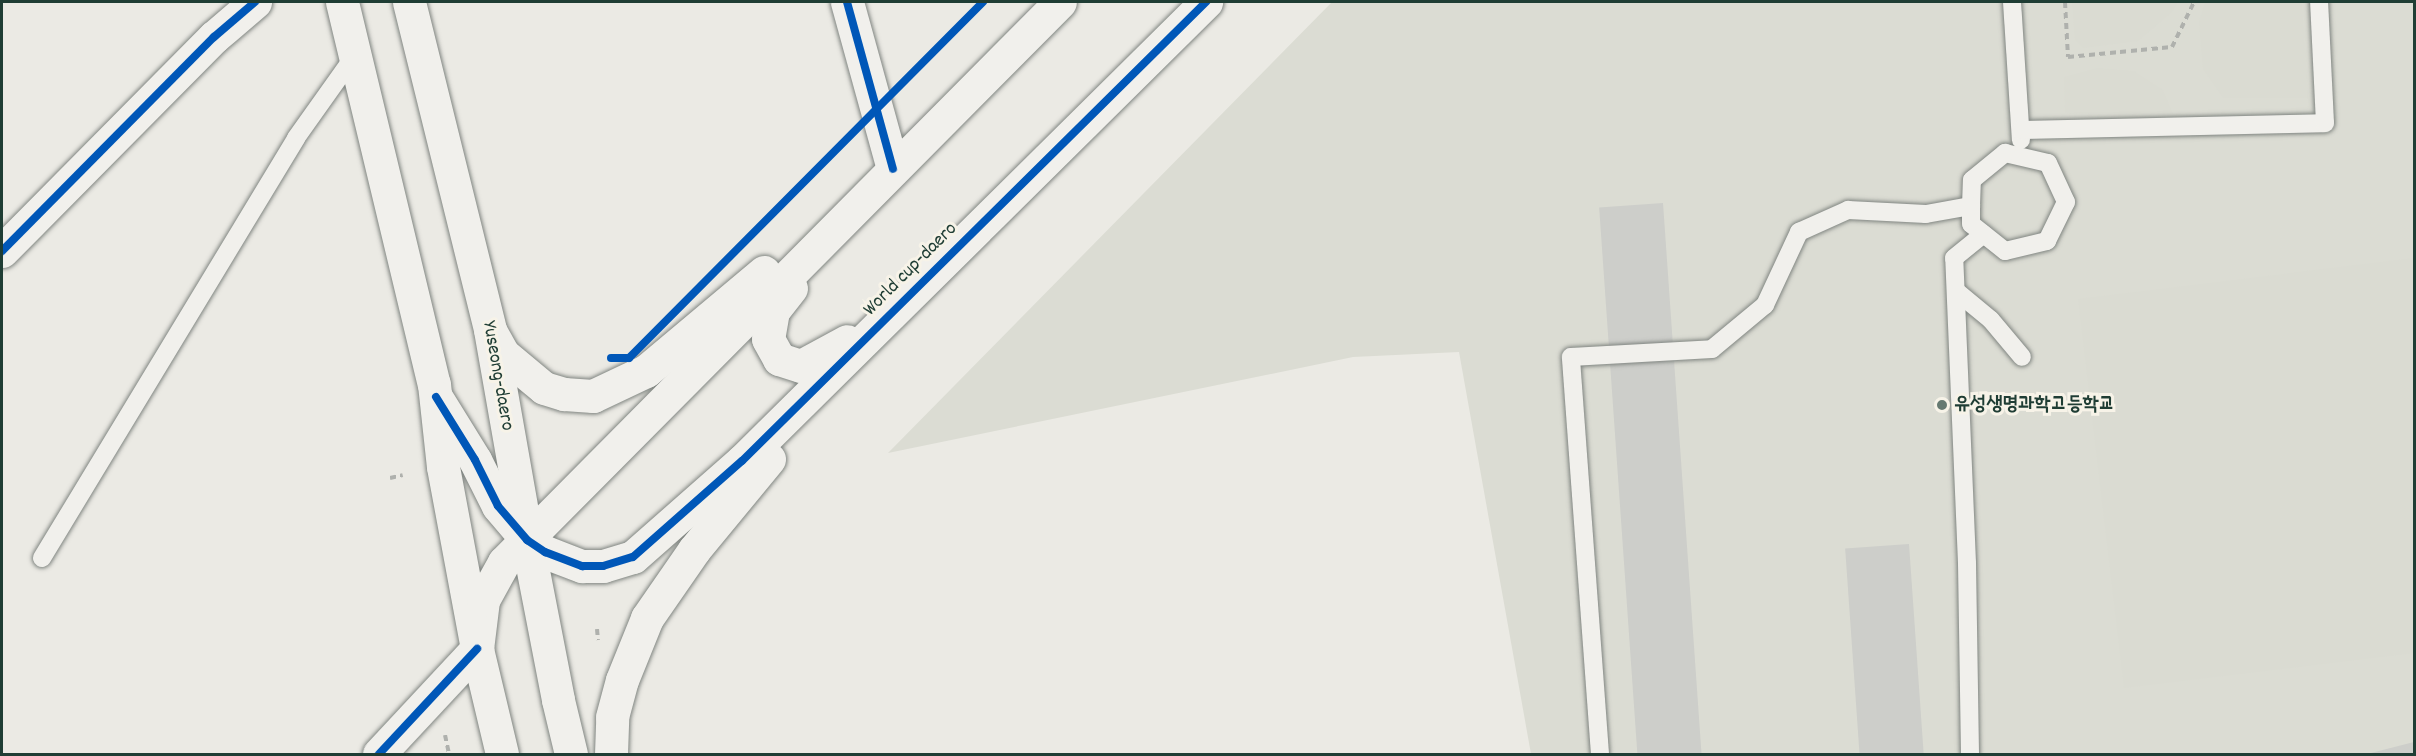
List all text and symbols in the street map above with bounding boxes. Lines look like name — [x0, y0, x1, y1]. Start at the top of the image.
street label: World cup-daero — [859, 218, 963, 322]
street label: Yuseong-daero — [476, 319, 518, 433]
place label: 유성생명과학고등학교 — [1954, 393, 2115, 417]
marker: 유성생명과학고등학교 — [1935, 398, 1949, 412]

